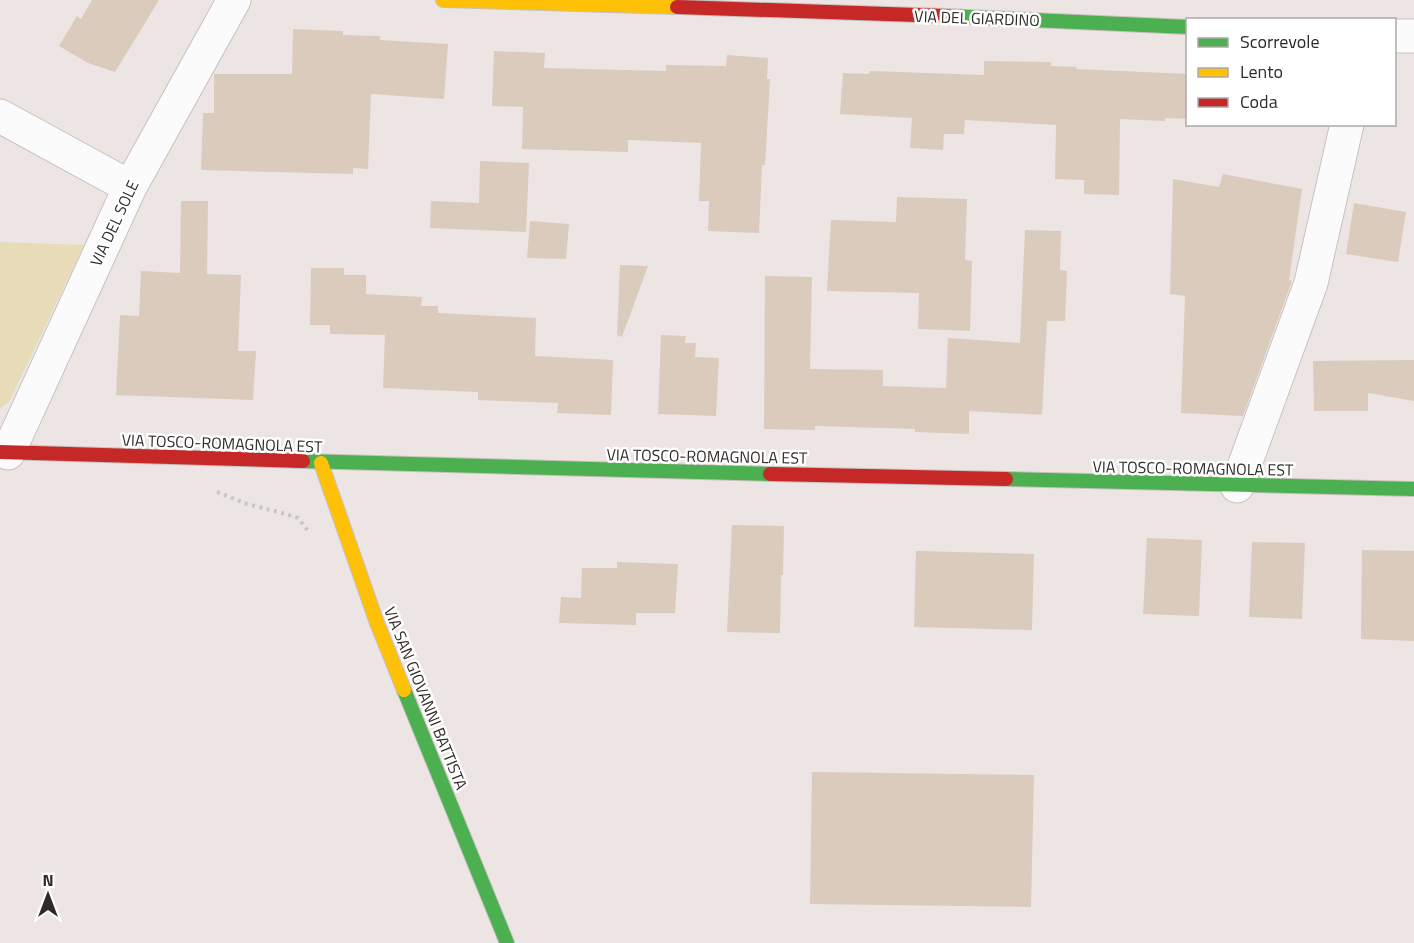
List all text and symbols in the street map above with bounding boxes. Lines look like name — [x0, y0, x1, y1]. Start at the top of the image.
street label: VIA DEL GIARDINO — [914, 4, 1040, 32]
legend — [1186, 18, 1396, 126]
text: Scorrevole — [1240, 28, 1319, 55]
text: Lento — [1240, 58, 1283, 85]
text: Coda — [1240, 88, 1278, 115]
street label: VIA DEL SOLE — [84, 176, 144, 270]
street label: VIA TOSCO-ROMAGNOLA EST — [121, 428, 323, 459]
street label: VIA TOSCO-ROMAGNOLA EST — [606, 442, 808, 470]
street label: VIA TOSCO-ROMAGNOLA EST — [1092, 454, 1294, 482]
street label: VIA SAN GIOVANNI BATTISTA — [378, 603, 474, 794]
north arrow — [18, 865, 78, 925]
text: N — [42, 868, 54, 892]

